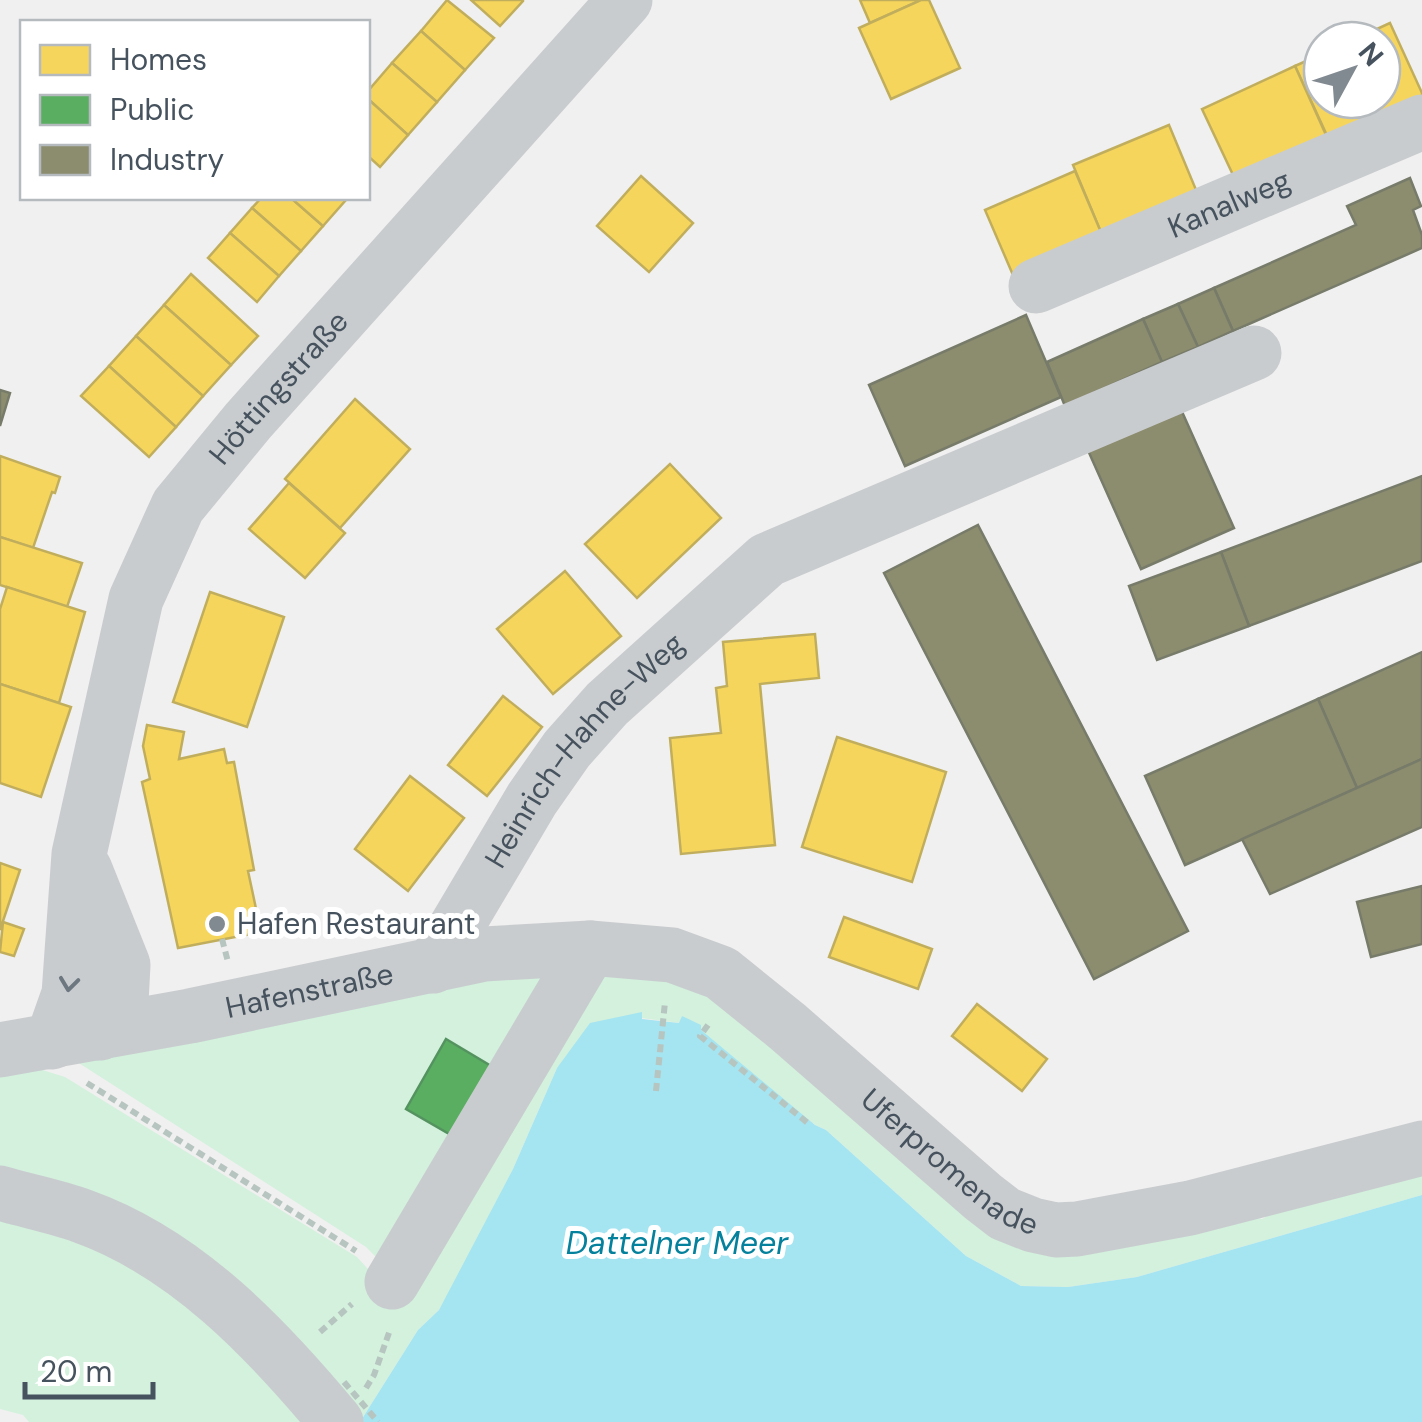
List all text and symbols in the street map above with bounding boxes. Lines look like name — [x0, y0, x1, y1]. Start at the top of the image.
legend — [20, 20, 370, 200]
north arrow — [1302, 20, 1402, 120]
text: N — [1350, 35, 1392, 74]
text: Homes — [110, 40, 207, 79]
text: Public — [110, 90, 194, 129]
text: Industry — [110, 140, 224, 179]
street label: Kanalweg — [1162, 160, 1296, 247]
street label: Höttingstraße — [200, 302, 357, 472]
street label: Heinrich-Hahne-Weg — [476, 624, 692, 875]
place label: Hafen Restaurant — [237, 904, 476, 943]
marker: Hafen Restaurant — [206, 913, 228, 935]
street label: Hafenstraße — [222, 954, 397, 1027]
one-way arrow — [59, 977, 80, 993]
street label: Uferpromenade — [853, 1080, 1044, 1244]
water label: Dattelner Meer — [566, 1222, 789, 1264]
scale bar — [25, 1337, 152, 1399]
text: 20 m — [40, 1352, 112, 1391]

